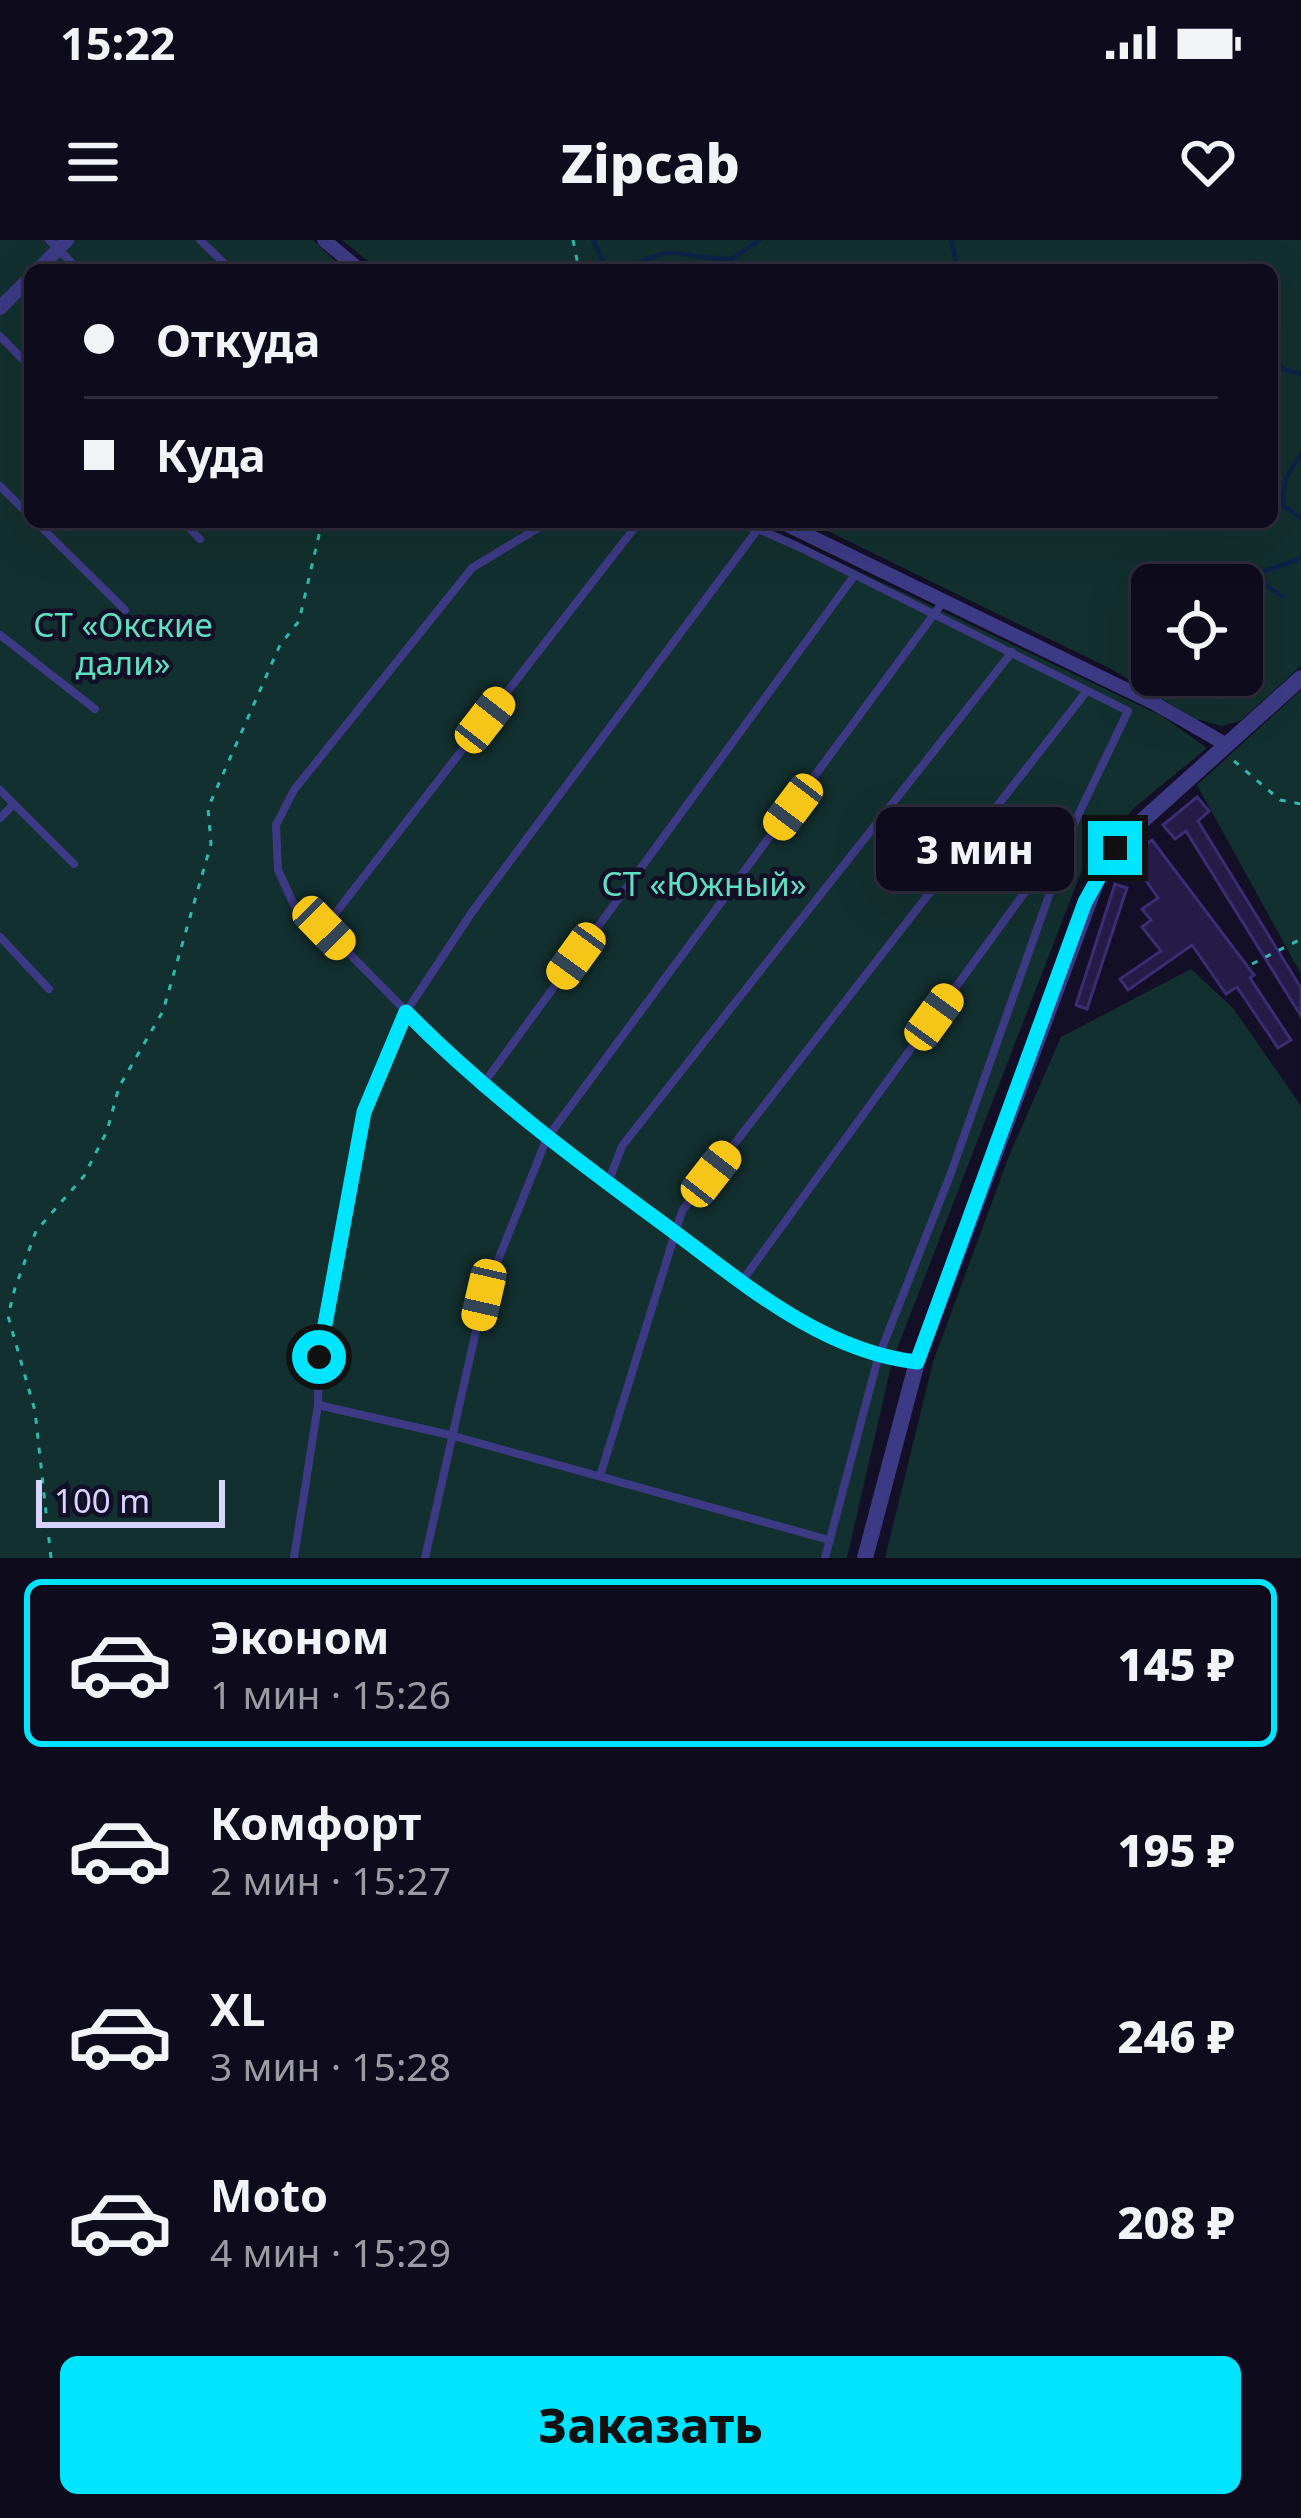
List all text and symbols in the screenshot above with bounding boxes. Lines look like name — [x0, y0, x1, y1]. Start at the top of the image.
text: 15:22 — [60, 12, 176, 73]
text: Zipcab — [561, 125, 740, 199]
icon: menu — [60, 129, 126, 195]
icon: heart — [1175, 129, 1241, 195]
text: Откуда — [156, 309, 320, 370]
text: Куда — [156, 424, 266, 485]
map controls — [1131, 564, 1263, 696]
button: locate — [1131, 564, 1263, 696]
park label: СТ «Окские дали» — [33, 602, 213, 685]
car — [449, 681, 521, 759]
car — [757, 767, 829, 847]
callout: 3 мин — [875, 806, 1073, 890]
route end — [1088, 821, 1142, 875]
text: 3 мин — [916, 822, 1034, 875]
park label: СТ «Южный» — [602, 861, 806, 906]
car — [286, 890, 362, 966]
car — [540, 916, 612, 996]
car — [898, 977, 970, 1057]
car — [675, 1135, 747, 1213]
car — [458, 1256, 510, 1334]
route start — [292, 1330, 346, 1384]
scale bar — [36, 1474, 225, 1527]
text: 100 m — [54, 1478, 150, 1523]
text: Эконом — [210, 1606, 389, 1667]
icon: car — [66, 1609, 174, 1717]
text: 145 ₽ — [1118, 1633, 1235, 1694]
text: 1 мин · 15:26 — [210, 1667, 451, 1720]
text: Комфорт — [210, 1792, 421, 1853]
icon: car — [66, 1795, 174, 1903]
text: 195 ₽ — [1118, 1819, 1235, 1880]
text: 2 мин · 15:27 — [210, 1853, 451, 1906]
text: XL — [210, 1978, 265, 2039]
icon: car — [66, 1981, 174, 2089]
text: 246 ₽ — [1118, 2005, 1235, 2066]
text: 3 мин · 15:28 — [210, 2039, 451, 2092]
text: Moto — [210, 2164, 328, 2225]
icon: car — [66, 2167, 174, 2275]
text: 208 ₽ — [1118, 2191, 1235, 2252]
text: 4 мин · 15:29 — [210, 2225, 451, 2278]
button: Заказать — [60, 2356, 1241, 2494]

